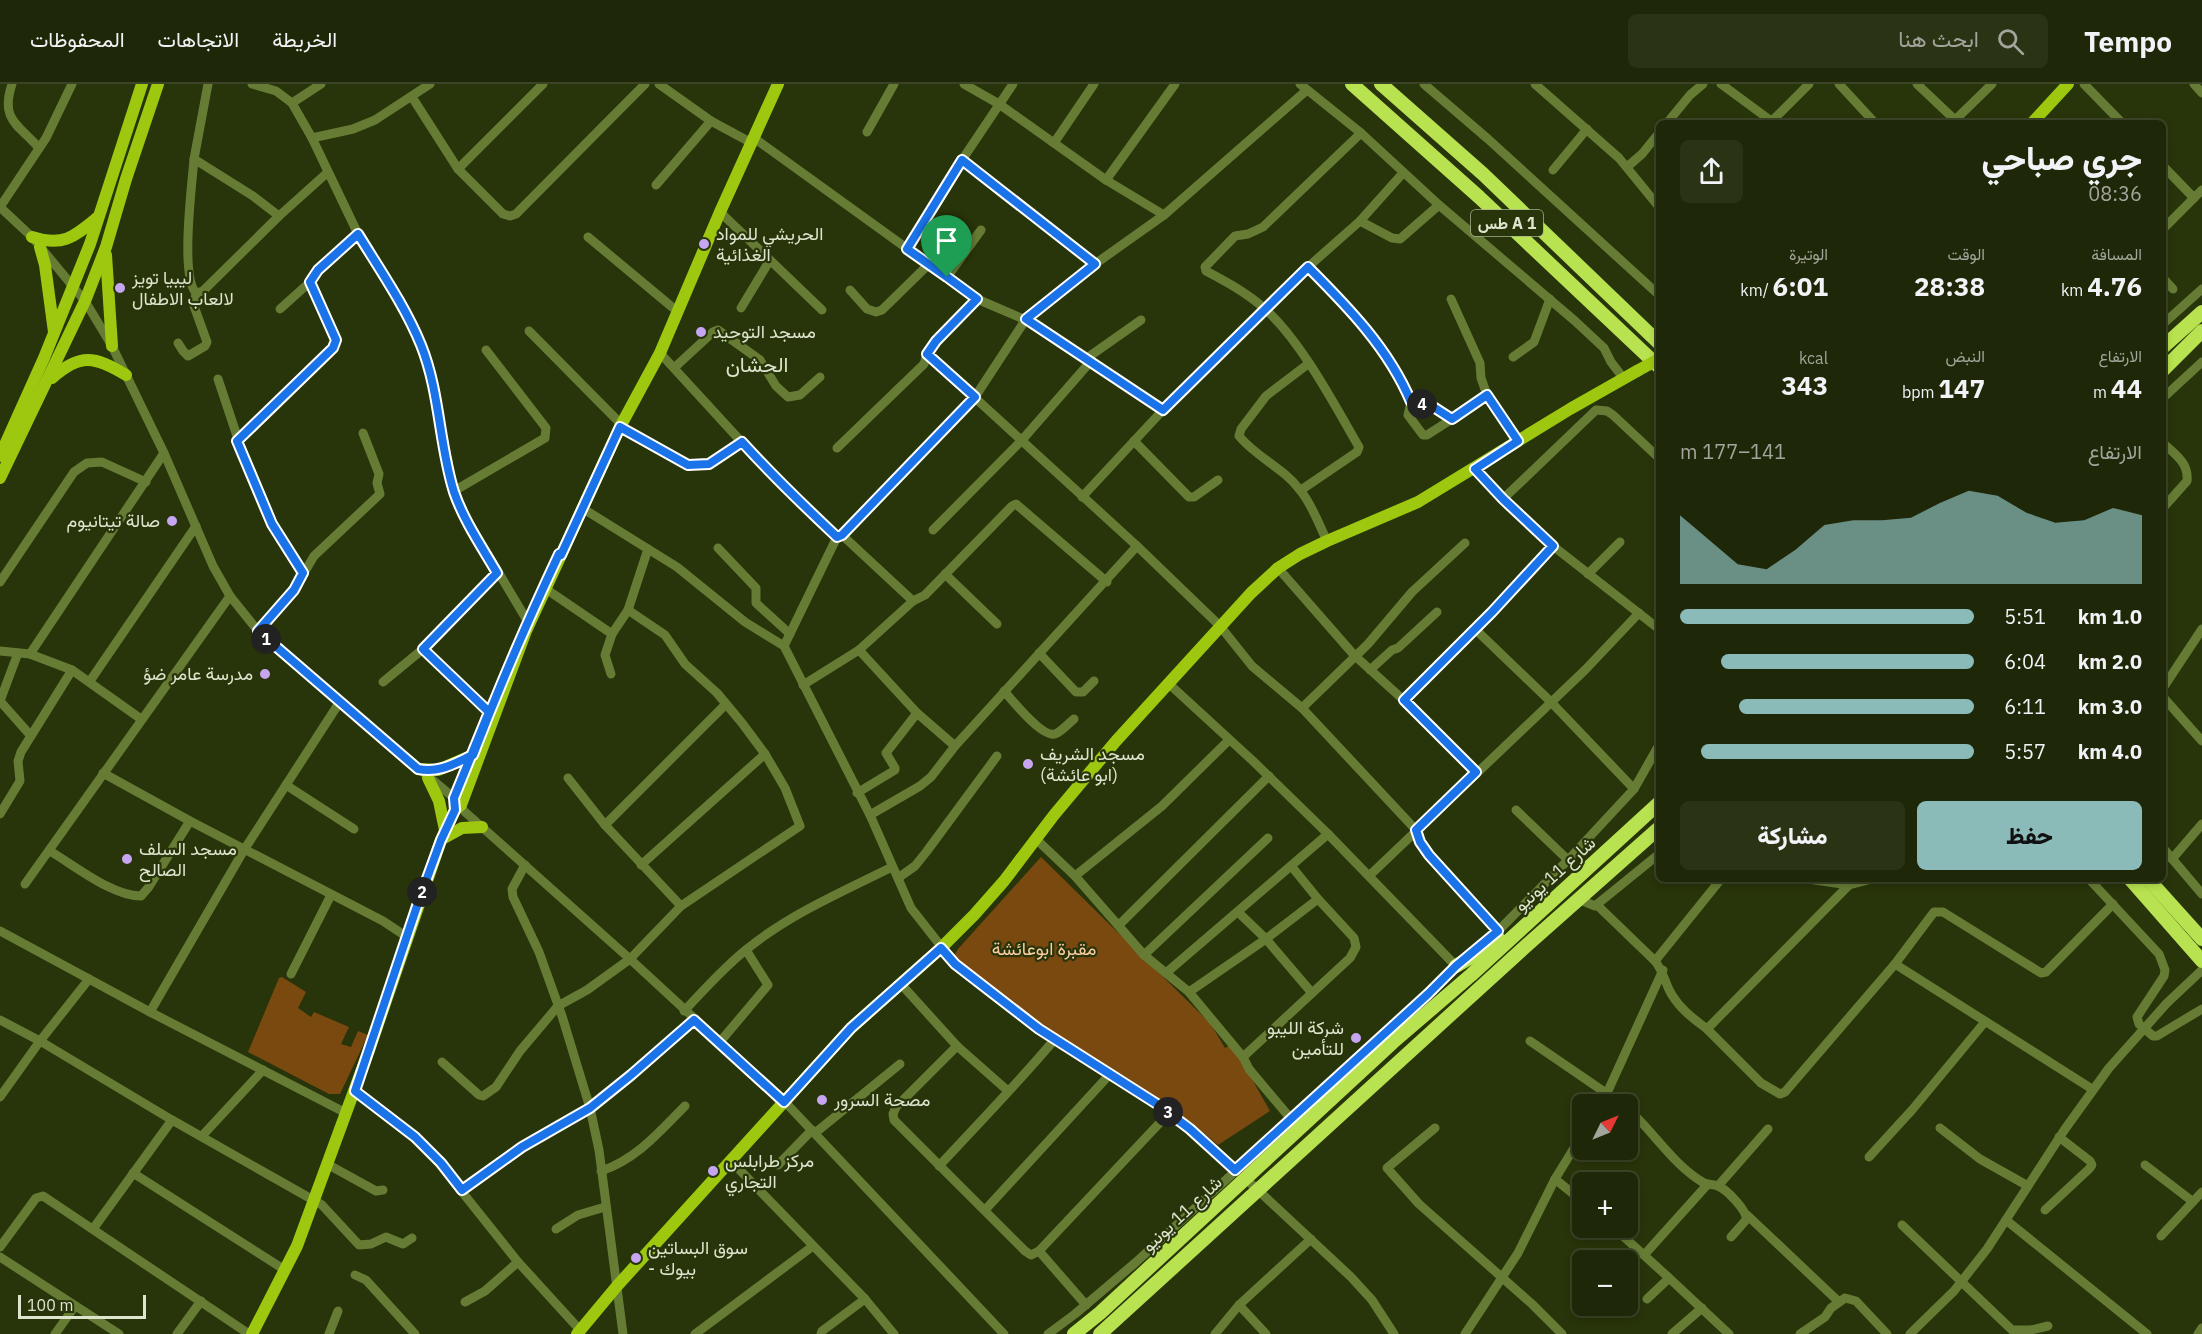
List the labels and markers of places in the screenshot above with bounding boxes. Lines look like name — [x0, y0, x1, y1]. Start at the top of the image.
pin — [921, 215, 972, 277]
place label: الحريشي للمواد الغذائية — [716, 222, 823, 266]
marker: الحريشي للمواد الغذائية — [697, 237, 711, 251]
place label: ليبيا تويز لالعاب الاطفال — [131, 266, 234, 310]
marker: ليبيا تويز لالعاب الاطفال — [113, 281, 127, 295]
place label: مسجد التوحيد — [713, 320, 816, 343]
marker: مسجد التوحيد — [694, 325, 708, 339]
pin: 4 — [1407, 389, 1437, 419]
place label: صالة تيتانيوم — [66, 509, 160, 533]
marker: صالة تيتانيوم — [165, 514, 179, 528]
pin: 1 — [251, 624, 281, 654]
place label: مدرسة عامر ضؤ — [143, 662, 253, 685]
marker: مدرسة عامر ضؤ — [258, 667, 272, 681]
place label: مسجد الشريف (ابو عائشة) — [1040, 742, 1145, 786]
marker: مسجد الشريف (ابو عائشة) — [1021, 757, 1035, 771]
place label: مسجد السلف الصالح — [139, 837, 237, 882]
marker: مسجد السلف الصالح — [120, 852, 134, 866]
pin: 2 — [407, 877, 437, 907]
place label: شركة الليبو للتأمين — [1267, 1016, 1344, 1060]
marker: شركة الليبو للتأمين — [1349, 1031, 1363, 1045]
place label: مصحة السرور — [833, 1088, 930, 1111]
marker: مصحة السرور — [815, 1093, 829, 1107]
pin: 3 — [1153, 1097, 1183, 1127]
place label: مركز طرابلس التجاري — [725, 1149, 814, 1197]
marker: مركز طرابلس التجاري — [706, 1164, 720, 1178]
place label: سوق البساتين - بيوك — [648, 1236, 748, 1280]
marker: سوق البساتين - بيوك — [629, 1251, 643, 1265]

